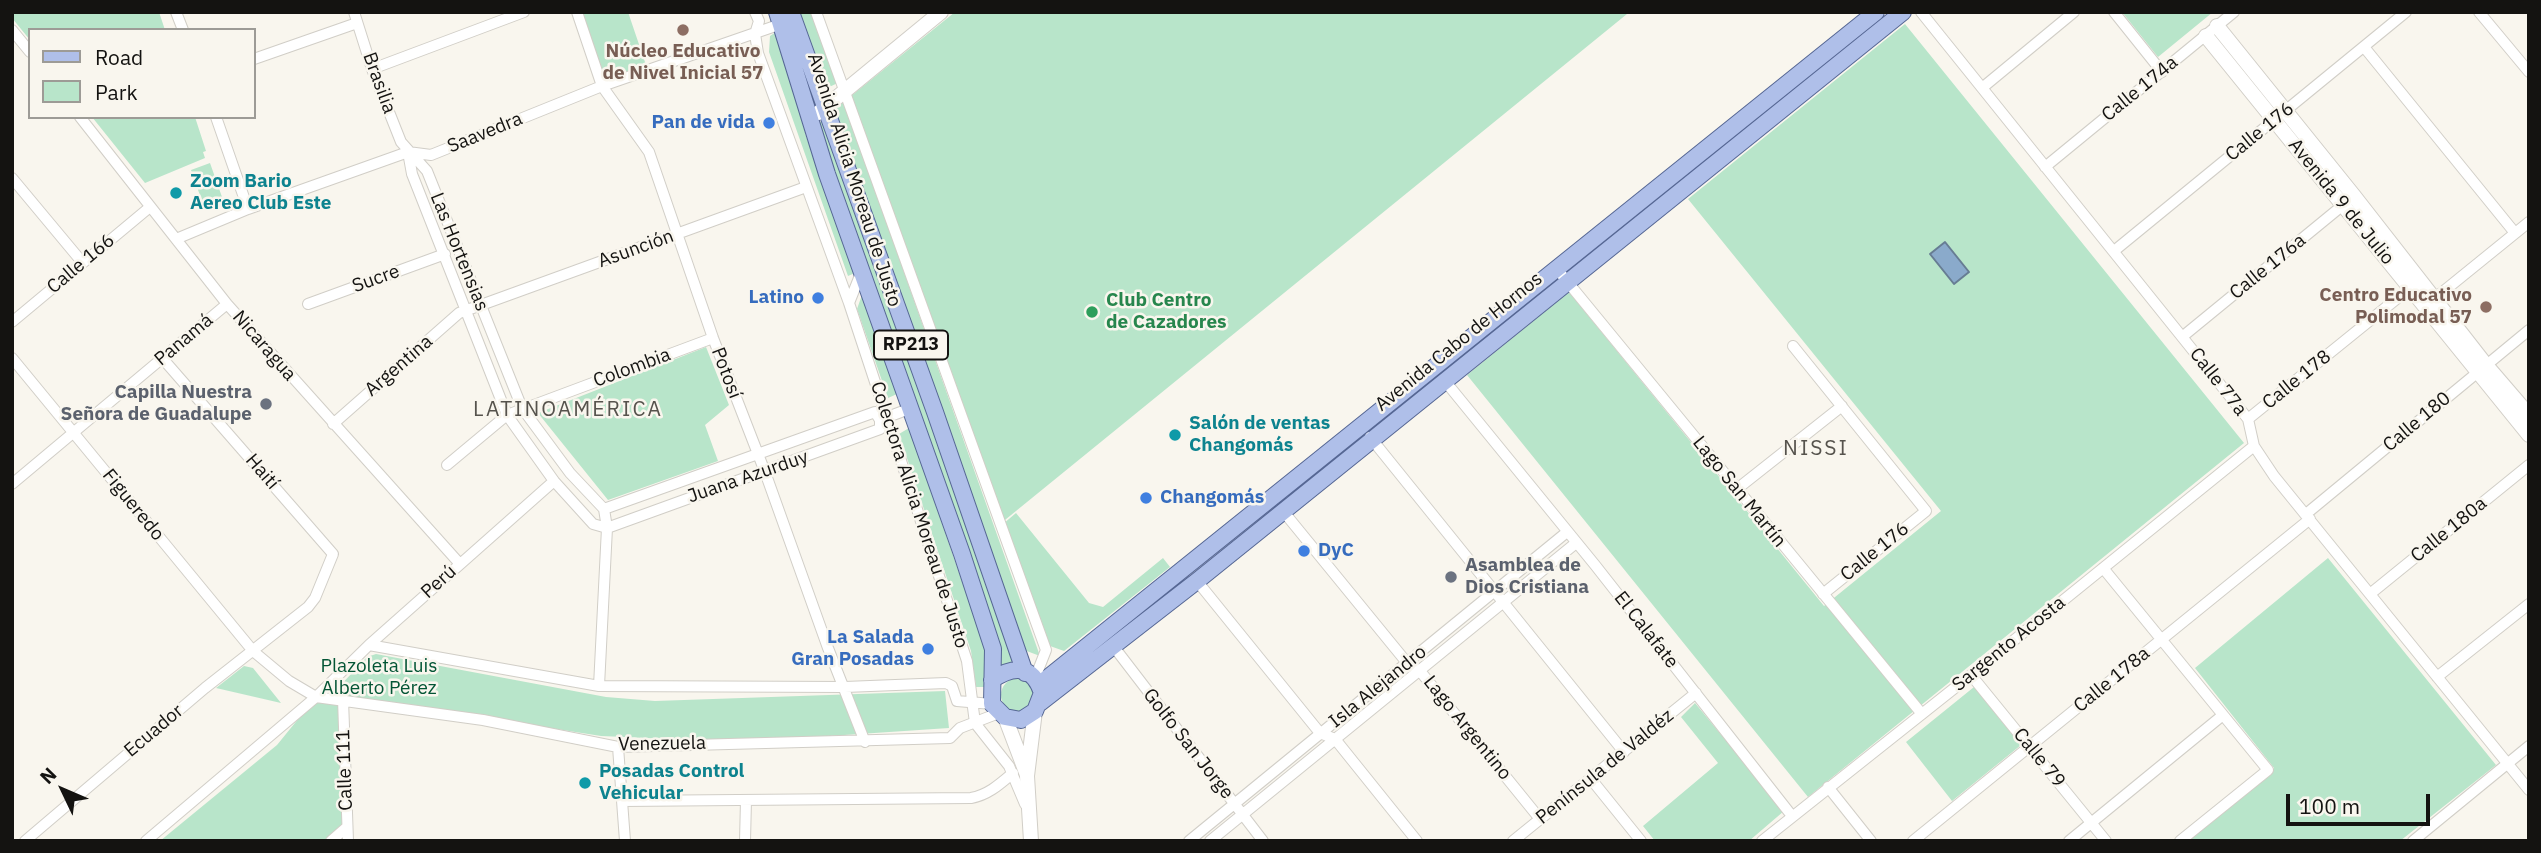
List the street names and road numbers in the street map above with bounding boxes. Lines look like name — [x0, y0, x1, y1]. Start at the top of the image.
street label: Brasilia — [357, 49, 401, 117]
street label: Avenida Alicia Moreau de Justo — [802, 50, 906, 310]
street label: Calle 174a — [2097, 51, 2183, 127]
street label: Calle 176 — [2221, 98, 2299, 166]
street label: Saavedra — [444, 108, 526, 158]
street label: Avenida 9 de Julio — [2283, 134, 2399, 270]
street label: Las Hortensias — [425, 189, 493, 315]
street label: Asunción — [595, 225, 677, 273]
street label: Calle 166 — [43, 229, 119, 299]
street label: Calle 176a — [2225, 229, 2311, 305]
street label: Sucre — [349, 260, 403, 298]
street label: Avenida Cabo de Hornos — [1371, 268, 1547, 416]
street label: Nicaragua — [227, 306, 301, 386]
street label: Panamá — [150, 309, 218, 371]
street label: Argentina — [360, 330, 438, 402]
road number: RP213 — [874, 330, 948, 360]
street label: Colombia — [590, 343, 674, 393]
street label: Calle 77a — [2184, 343, 2252, 421]
street label: Potosí — [706, 344, 746, 402]
street label: Calle 178 — [2258, 346, 2336, 414]
street label: Colectora Alicia Moreau de Justo — [865, 379, 973, 651]
street label: Calle 180 — [2379, 387, 2455, 457]
street label: Lago San Martín — [1687, 432, 1791, 552]
street label: Juana Azurduy — [685, 446, 811, 508]
street label: Haití — [240, 450, 284, 494]
street label: Figueredo — [97, 465, 169, 545]
street label: Calle 180a — [2406, 492, 2492, 568]
street label: Calle 176 — [1836, 518, 1914, 586]
street label: Perú — [417, 560, 461, 604]
street label: El Calafate — [1609, 587, 1683, 673]
street label: Sargento Acosta — [1948, 591, 2070, 697]
street label: Isla Alejandro — [1325, 641, 1431, 733]
street label: Calle 178a — [2069, 642, 2155, 718]
street label: Lago Argentino — [1418, 671, 1516, 785]
street label: Golfo San Jorge — [1138, 684, 1238, 804]
street label: Ecuador — [120, 700, 188, 762]
street label: Península de Valdéz — [1532, 705, 1678, 829]
street label: Calle 79 — [2008, 724, 2070, 792]
street label: Calle 111 — [332, 729, 358, 811]
street label: Venezuela — [618, 732, 706, 756]

